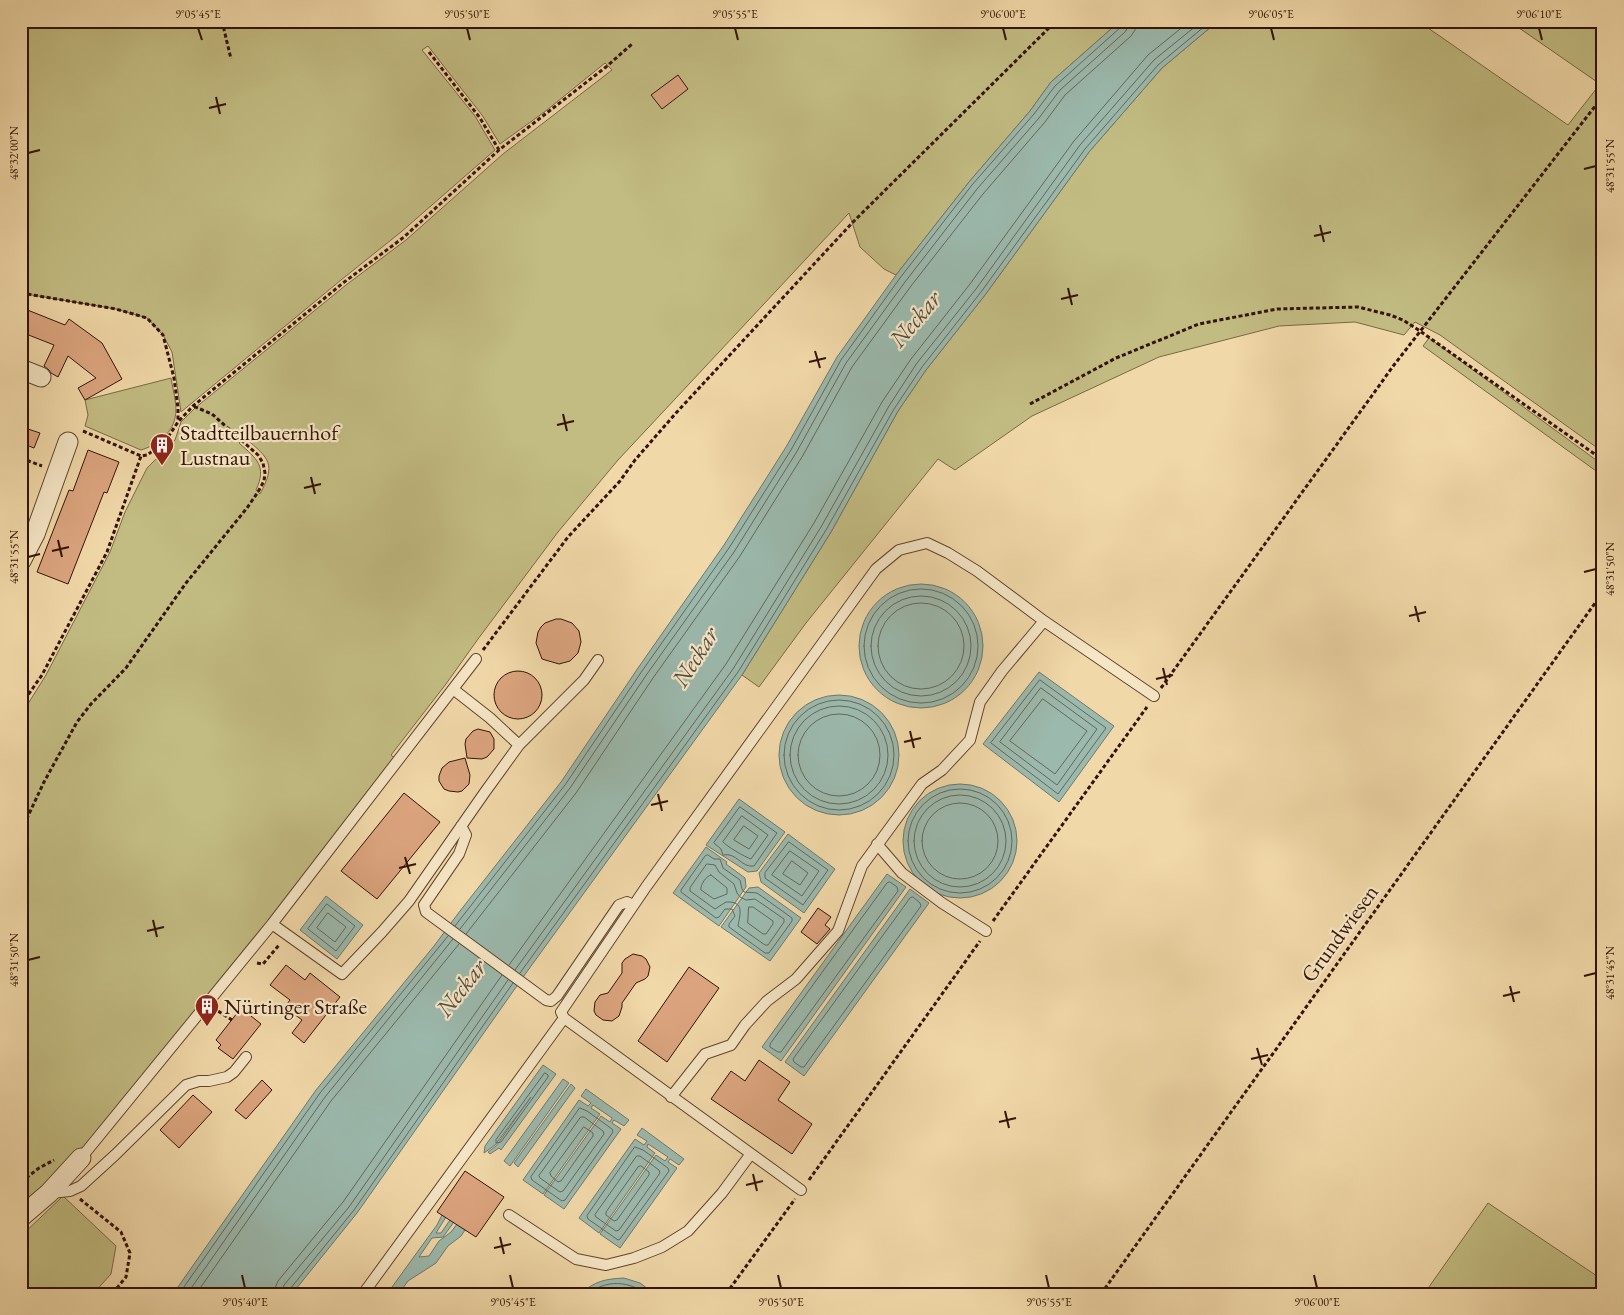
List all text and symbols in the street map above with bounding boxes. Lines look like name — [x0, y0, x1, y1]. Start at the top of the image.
text: 9°05'45"E — [175, 6, 221, 22]
text: 9°05'50"E — [444, 6, 490, 22]
text: 9°05'55"E — [712, 6, 758, 22]
text: 9°06'00"E — [980, 6, 1026, 22]
text: 9°06'05"E — [1248, 6, 1294, 22]
text: 9°06'10"E — [1516, 6, 1562, 22]
text: 48°32'00"N — [6, 126, 22, 180]
text: 48°31'55"N — [1602, 139, 1618, 193]
water label: Neckar — [881, 282, 949, 354]
place label: Stadtteilbauernhof Lustnau — [180, 418, 341, 472]
building icon: Stadtteilbauernhof Lustnau — [149, 432, 175, 466]
text: 48°31'55"N — [6, 530, 22, 584]
text: 48°31'50"N — [1602, 542, 1618, 596]
water label: Neckar — [664, 619, 726, 693]
street label: Grundwiesen — [1294, 878, 1385, 988]
text: 48°31'50"N — [6, 933, 22, 987]
text: 48°31'45"N — [1602, 946, 1618, 1000]
water label: Neckar — [428, 951, 494, 1024]
place label: Nürtinger Straße — [224, 992, 368, 1021]
building icon: Nürtinger Straße — [194, 993, 220, 1027]
text: 9°05'40"E — [222, 1294, 268, 1310]
text: 9°05'45"E — [490, 1294, 536, 1310]
text: 9°05'50"E — [758, 1294, 804, 1310]
text: 9°05'55"E — [1026, 1294, 1072, 1310]
text: 9°06'00"E — [1294, 1294, 1340, 1310]

